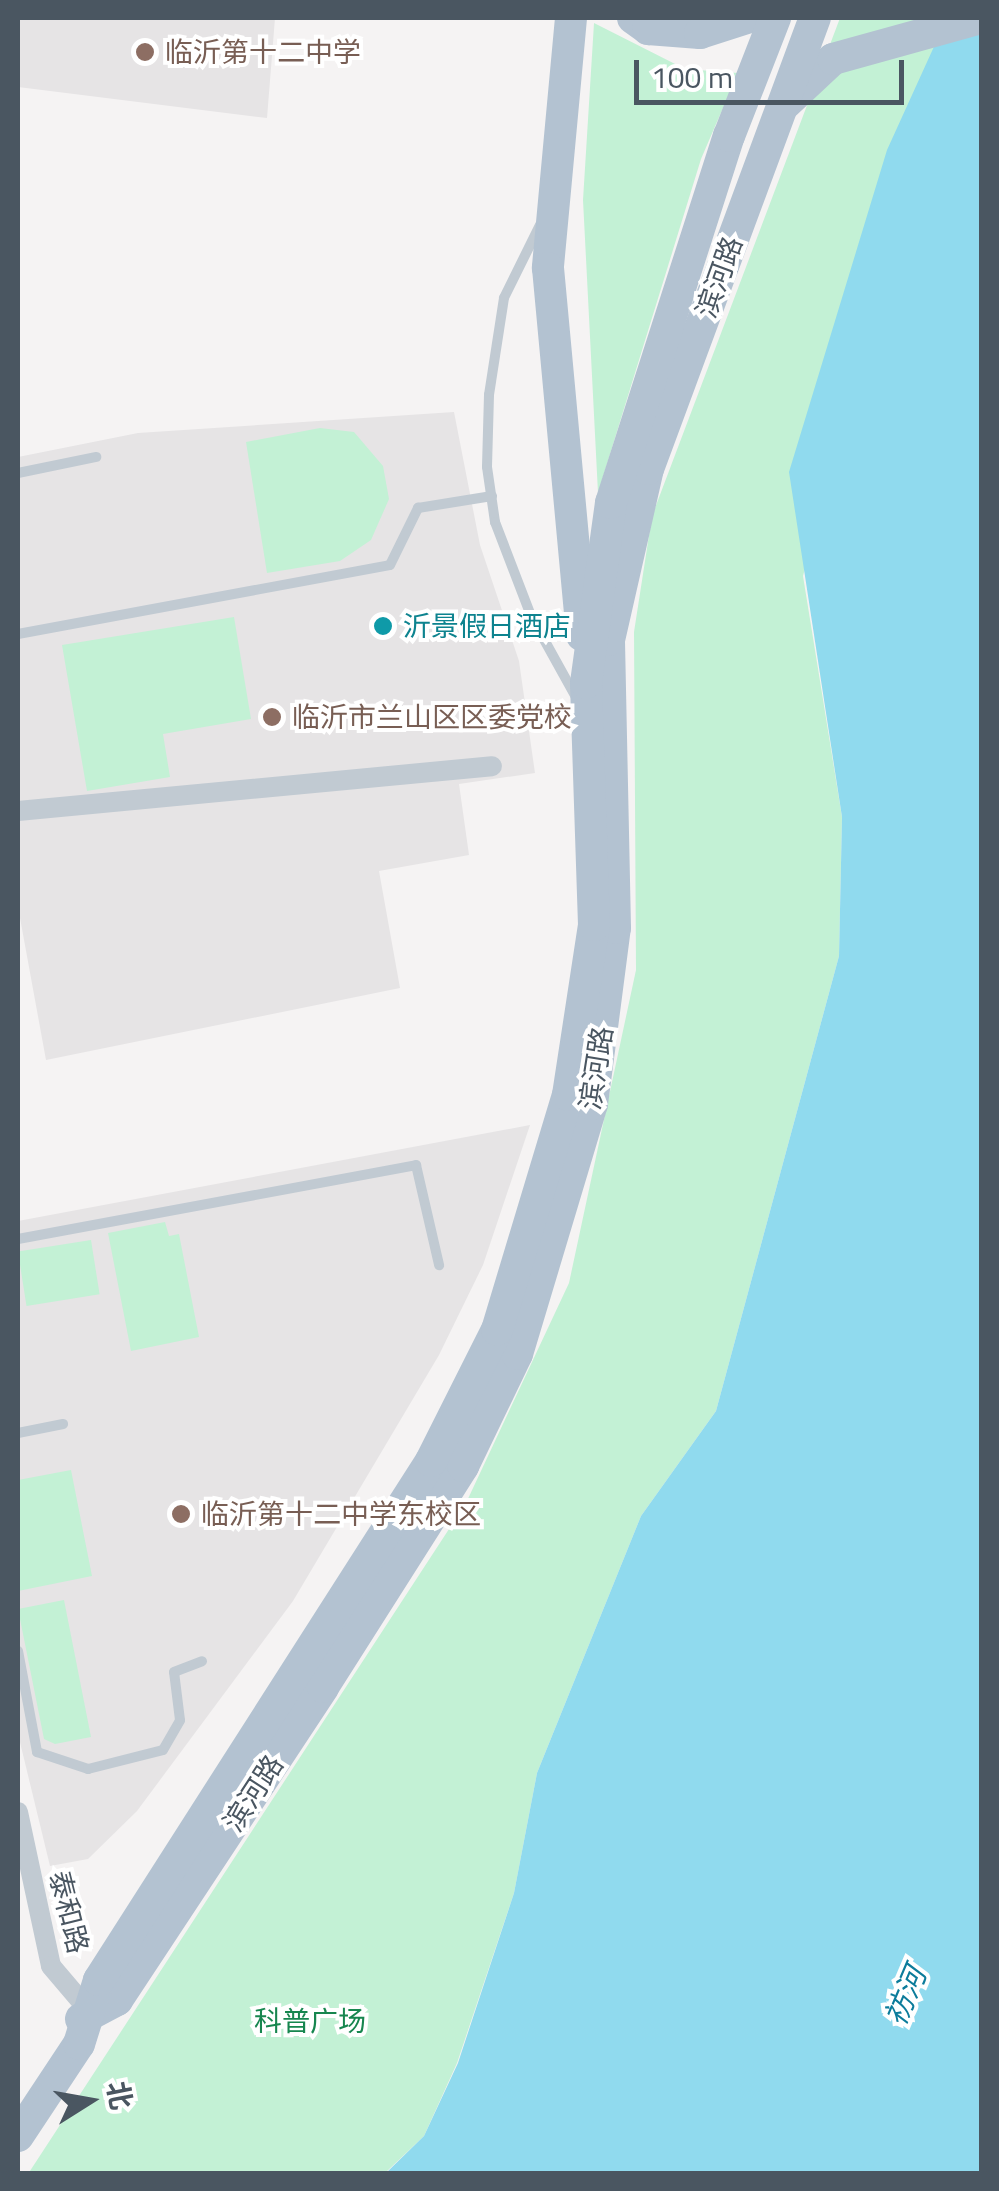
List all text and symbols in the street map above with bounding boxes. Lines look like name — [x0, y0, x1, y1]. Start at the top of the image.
place label: 临沂第十二中学 — [165, 35, 361, 69]
scale bar — [639, 40, 909, 102]
marker: 临沂第十二中学 — [134, 41, 156, 63]
text: 100 m — [651, 54, 733, 100]
street label: 滨河路 — [689, 232, 749, 322]
place label: 沂景假日酒店 — [403, 609, 571, 643]
marker: 沂景假日酒店 — [372, 615, 394, 637]
place label: 临沂市兰山区区委党校 — [292, 700, 572, 734]
marker: 临沂市兰山区区委党校 — [261, 706, 283, 728]
street label: 滨河路 — [573, 1024, 619, 1112]
place label: 临沂第十二中学东校区 — [201, 1497, 481, 1531]
marker: 临沂第十二中学东校区 — [170, 1503, 192, 1525]
street label: 滨河路 — [216, 1749, 290, 1837]
street label: 泰和路 — [43, 1867, 95, 1957]
water label: 祊河 — [877, 1961, 933, 2031]
park label: 科普广场 — [254, 2004, 366, 2038]
north arrow — [40, 2051, 140, 2151]
text: 北 — [96, 2077, 144, 2113]

